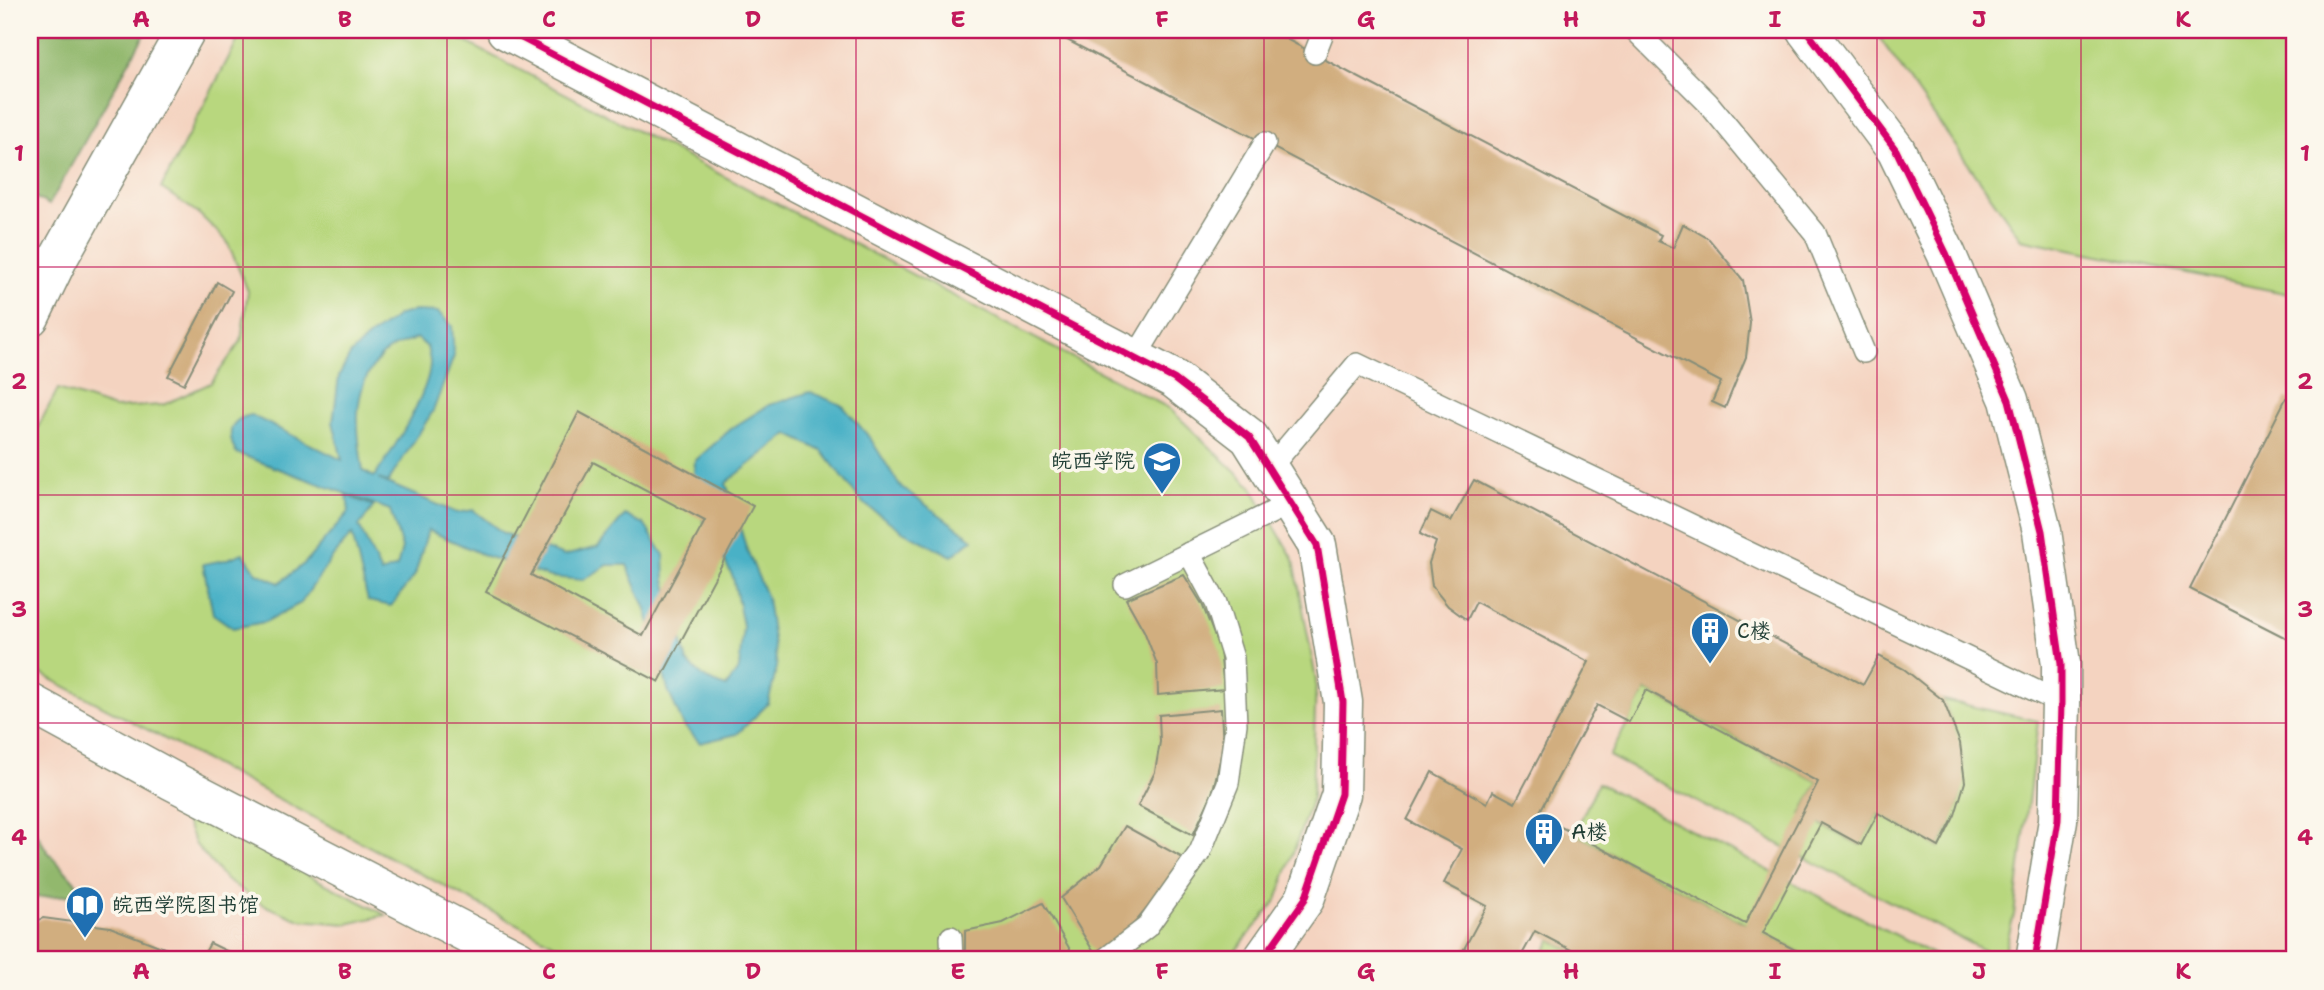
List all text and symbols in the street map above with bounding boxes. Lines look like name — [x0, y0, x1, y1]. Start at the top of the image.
text: A — [132, 4, 150, 34]
text: B — [338, 4, 352, 34]
text: C — [542, 4, 556, 34]
text: D — [745, 4, 761, 34]
text: E — [950, 4, 966, 34]
text: F — [1155, 4, 1169, 34]
text: G — [1357, 4, 1376, 34]
text: H — [1563, 4, 1579, 34]
text: I — [1769, 4, 1782, 34]
text: J — [1972, 4, 1986, 34]
text: K — [2175, 4, 2191, 34]
text: 1 — [14, 138, 24, 168]
text: 1 — [2300, 138, 2310, 168]
text: 2 — [11, 366, 27, 396]
text: 2 — [2297, 366, 2313, 396]
school or university icon: 皖西学院 — [1141, 440, 1183, 495]
place label: 皖西学院 — [1051, 447, 1135, 475]
text: 3 — [11, 594, 27, 624]
text: 3 — [2297, 594, 2313, 624]
building icon: C楼 — [1689, 610, 1731, 665]
place label: C楼 — [1737, 617, 1771, 645]
building icon: A楼 — [1523, 811, 1565, 866]
place label: A楼 — [1571, 818, 1607, 846]
text: 4 — [11, 822, 27, 852]
text: 4 — [2297, 822, 2313, 852]
library icon: 皖西学院图书馆 — [64, 884, 106, 939]
place label: 皖西学院图书馆 — [112, 891, 259, 919]
text: A — [132, 956, 150, 986]
text: B — [338, 956, 352, 986]
text: C — [542, 956, 556, 986]
text: D — [745, 956, 761, 986]
text: E — [950, 956, 966, 986]
text: F — [1155, 956, 1169, 986]
text: G — [1357, 956, 1376, 986]
text: H — [1563, 956, 1579, 986]
text: I — [1769, 956, 1782, 986]
text: J — [1972, 956, 1986, 986]
text: K — [2175, 956, 2191, 986]

